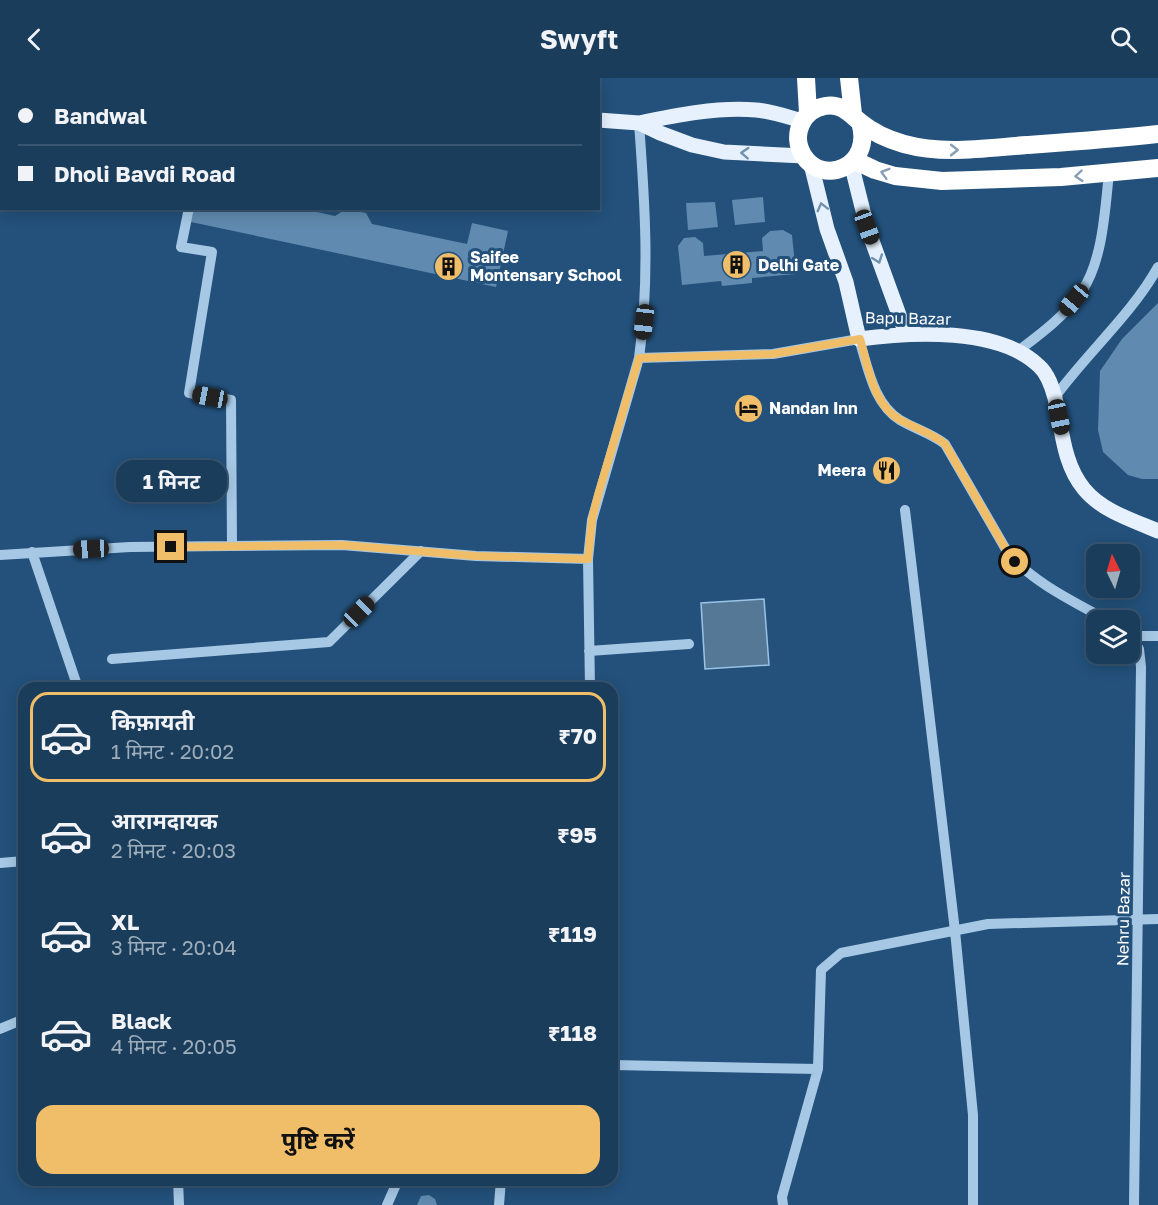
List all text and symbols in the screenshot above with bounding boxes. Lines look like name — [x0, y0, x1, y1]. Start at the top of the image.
icon: back — [18, 23, 51, 56]
text: Swyft — [540, 23, 618, 55]
icon: search — [1107, 23, 1140, 56]
text: Bandwal — [54, 102, 147, 129]
one-way arrow — [950, 144, 959, 156]
one-way arrow — [741, 146, 750, 159]
text: Dholi Bavdi Road — [54, 160, 235, 187]
one-way arrow — [880, 168, 891, 180]
one-way arrow — [1074, 169, 1083, 182]
one-way arrow — [816, 202, 829, 212]
car — [852, 207, 882, 247]
place label: Saifee Montensary School — [470, 247, 622, 285]
building icon: Delhi Gate — [721, 249, 753, 281]
building icon: Saifee Montensary School — [433, 250, 465, 282]
one-way arrow — [871, 253, 884, 264]
place label: Delhi Gate — [758, 255, 839, 275]
car — [1056, 280, 1092, 320]
car — [633, 303, 655, 341]
street label: Bapu Bazar — [865, 307, 951, 329]
car — [191, 385, 229, 409]
hotel icon: Nandan Inn — [732, 392, 764, 424]
place label: Nandan Inn — [769, 398, 858, 418]
car — [1046, 398, 1072, 436]
restaurant icon: Meera — [871, 454, 903, 486]
callout: 1 मिनट — [116, 460, 226, 502]
place label: Meera — [818, 460, 866, 480]
text: 1 मिनट — [143, 469, 200, 493]
route end — [157, 533, 184, 560]
car — [73, 539, 109, 559]
north arrow — [1086, 544, 1140, 598]
map controls — [1086, 544, 1140, 664]
route start — [1001, 548, 1028, 575]
car — [340, 593, 378, 631]
button: layers — [1086, 610, 1140, 664]
text: किफ़ायती — [111, 708, 195, 735]
icon: car — [39, 710, 93, 764]
text: ₹70 — [558, 722, 597, 749]
text: 1 मिनट · 20:02 — [111, 739, 234, 763]
text: आरामदायक — [111, 807, 218, 834]
icon: car — [39, 809, 93, 863]
text: ₹95 — [557, 821, 597, 848]
text: 2 मिनट · 20:03 — [111, 838, 236, 862]
street label: Nehru Bazar — [1112, 872, 1134, 966]
icon: car — [39, 908, 93, 962]
text: XL — [111, 908, 139, 935]
text: ₹119 — [548, 920, 597, 947]
text: 3 मिनट · 20:04 — [111, 935, 237, 959]
icon: car — [39, 1007, 93, 1061]
text: Black — [111, 1007, 172, 1034]
text: ₹118 — [548, 1019, 597, 1046]
text: 4 मिनट · 20:05 — [111, 1034, 237, 1058]
button: पुष्टि करें — [36, 1105, 600, 1174]

